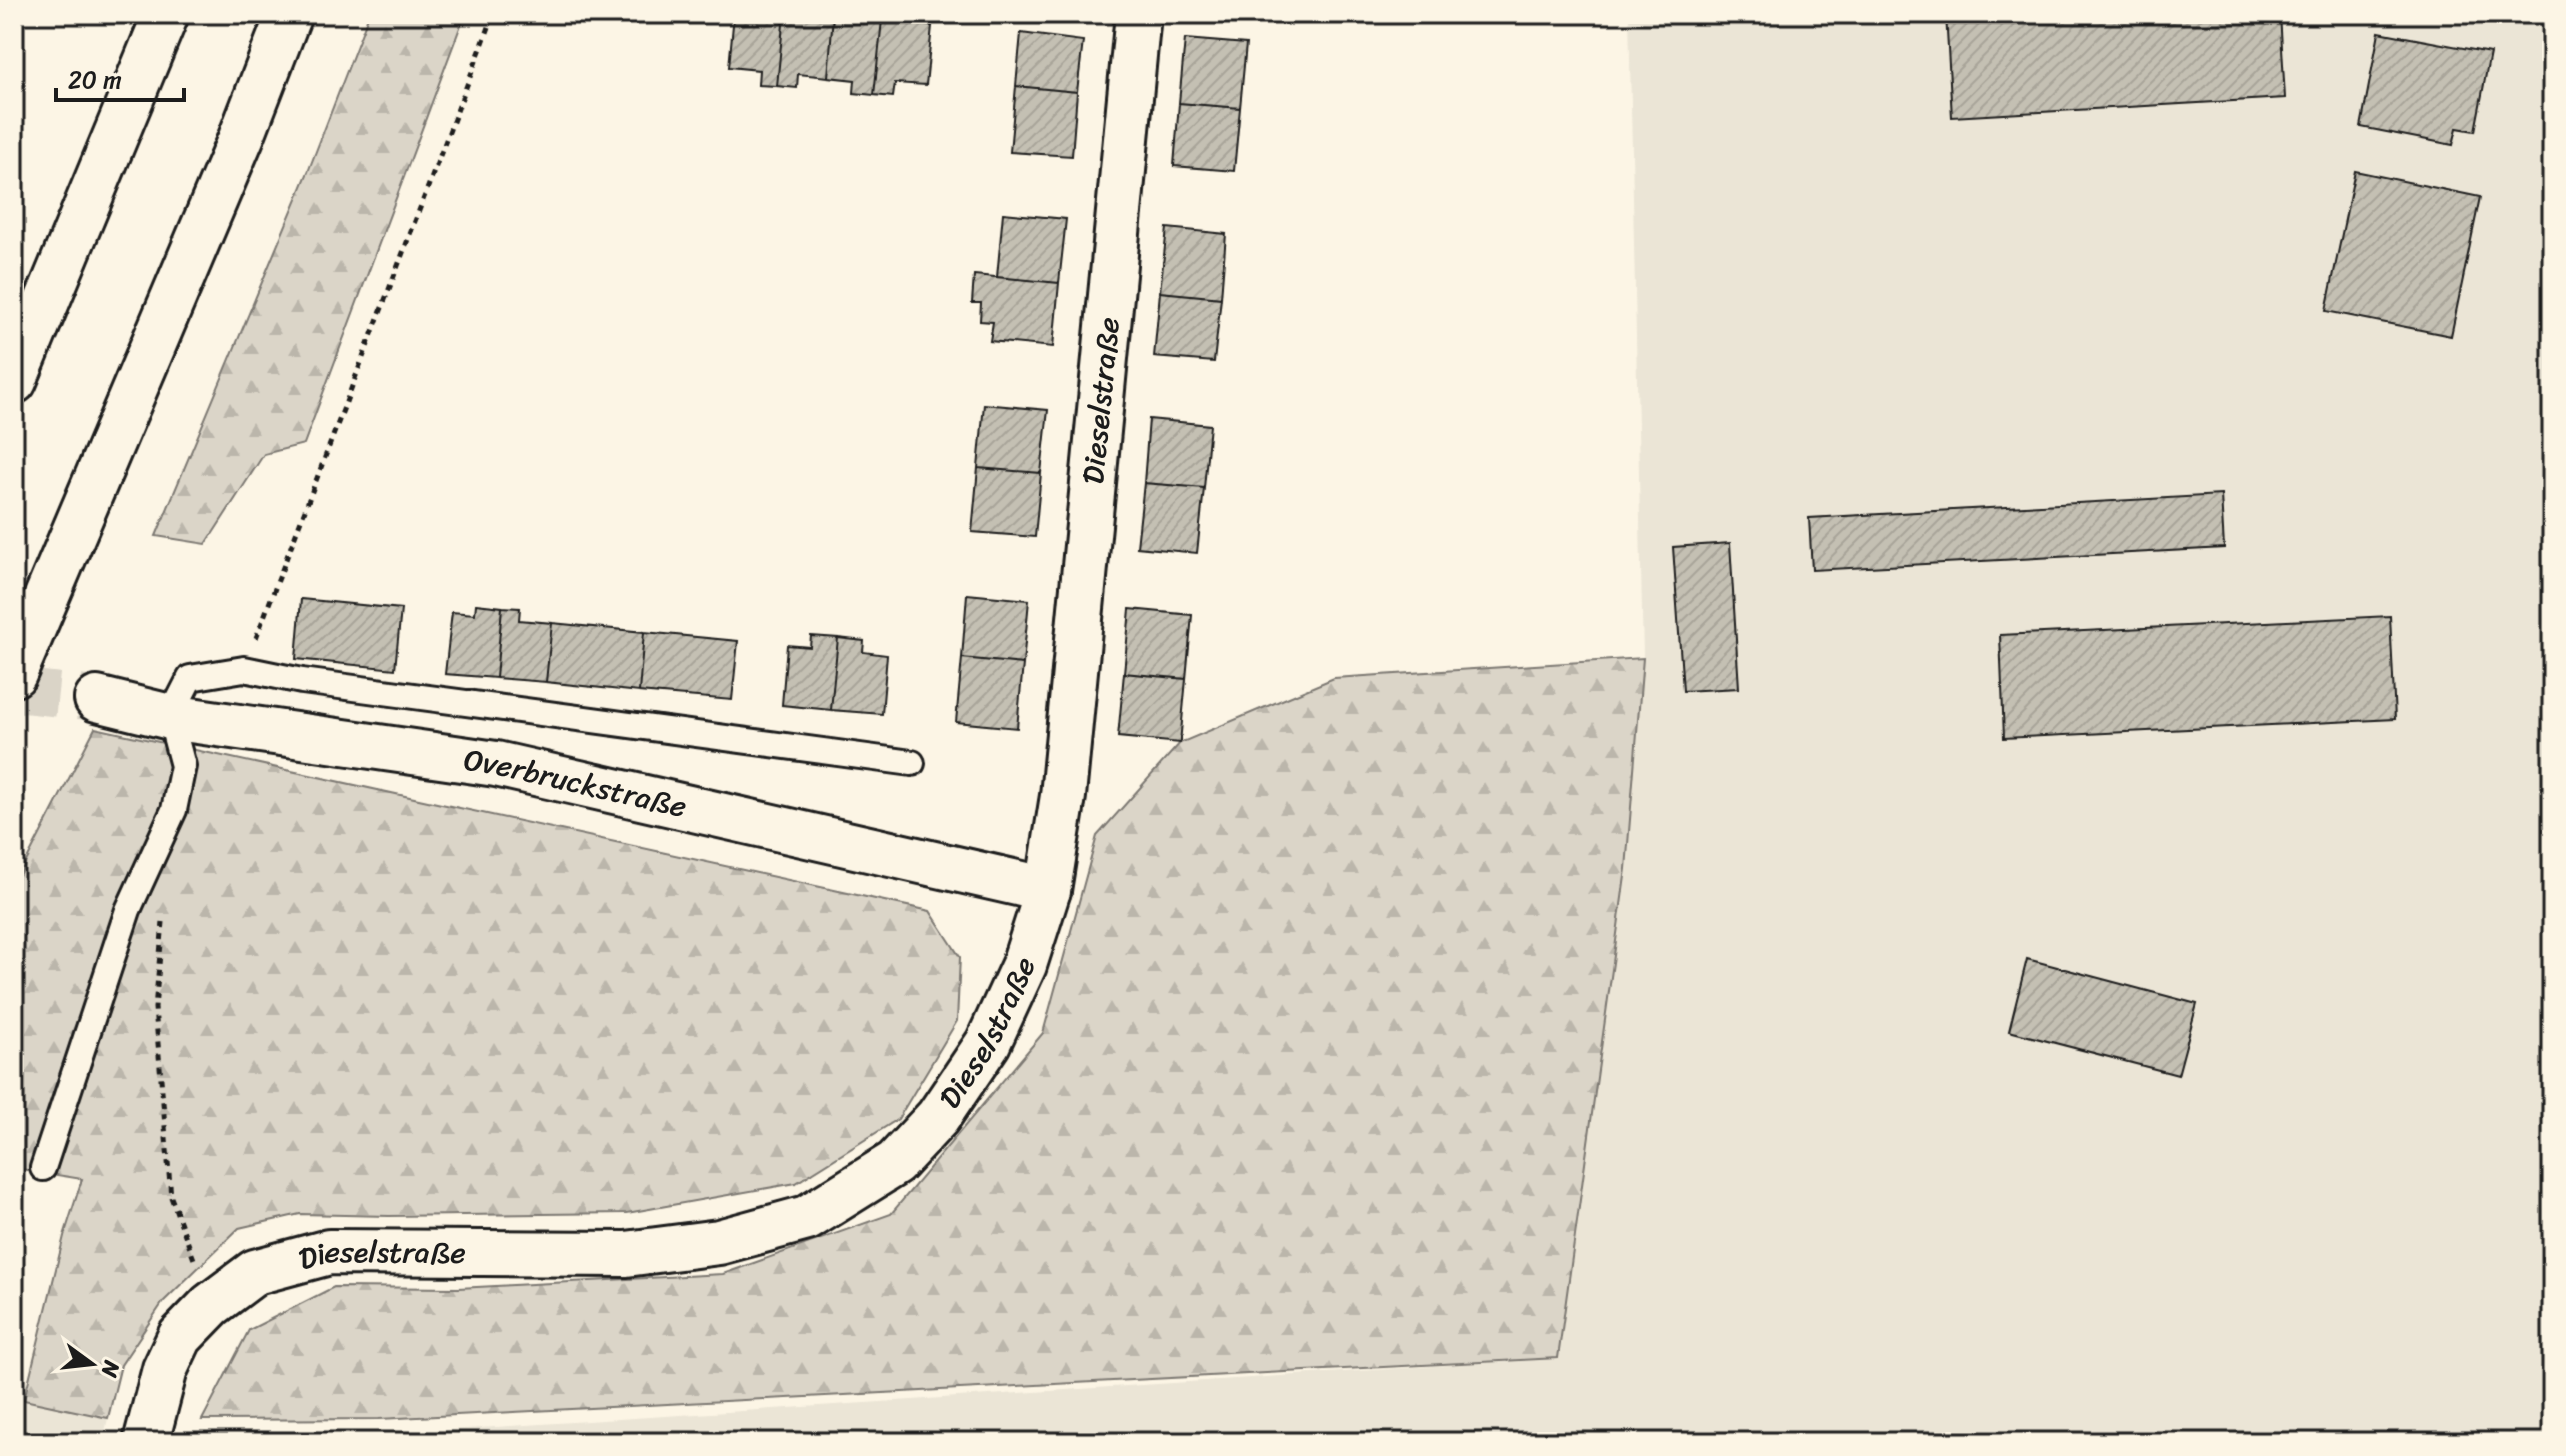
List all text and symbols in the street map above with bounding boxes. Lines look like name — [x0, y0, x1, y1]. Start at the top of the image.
scale bar — [56, 52, 184, 102]
text: 20 m — [68, 59, 122, 101]
street label: Dieselstraße — [1066, 315, 1136, 487]
street label: Overbruckstraße — [460, 733, 692, 834]
street label: Dieselstraße — [924, 948, 1051, 1120]
street label: Dieselstraße — [292, 1225, 466, 1286]
north arrow — [52, 1324, 132, 1404]
text: N — [90, 1356, 132, 1382]

